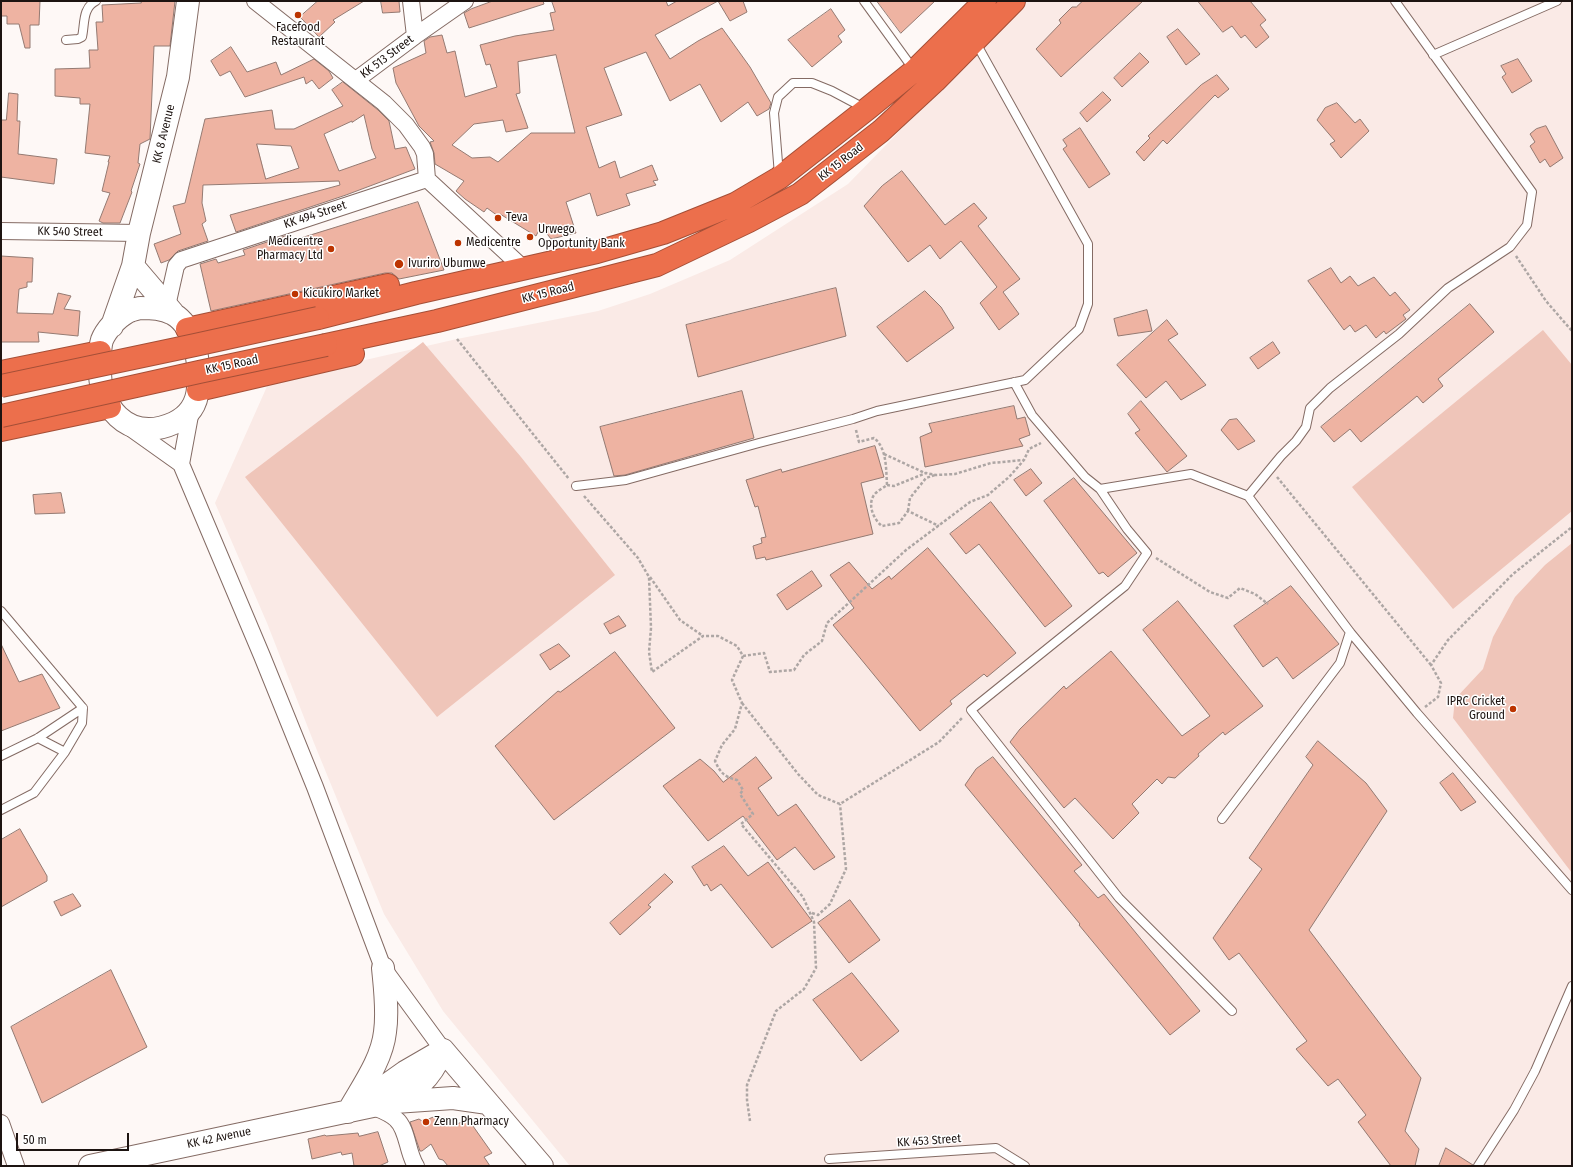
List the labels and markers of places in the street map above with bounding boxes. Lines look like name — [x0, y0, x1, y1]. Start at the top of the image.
marker: Facefood Restaurant — [293, 10, 303, 20]
place label: Facefood Restaurant — [271, 21, 325, 49]
place label: Teva — [506, 211, 528, 225]
marker: Teva — [493, 213, 503, 223]
place label: Urwego Opportunity Bank — [538, 223, 625, 251]
marker: Urwego Opportunity Bank — [525, 232, 535, 242]
place label: Medicentre Pharmacy Ltd — [257, 235, 323, 263]
place label: Medicentre — [466, 236, 521, 250]
marker: Medicentre — [453, 238, 463, 248]
marker: Medicentre Pharmacy Ltd — [326, 244, 336, 254]
place label: Ivuriro Ubumwe — [408, 257, 486, 271]
marker: Ivuriro Ubumwe — [393, 258, 405, 270]
place label: Kicukiro Market — [303, 287, 379, 301]
marker: Kicukiro Market — [290, 289, 300, 299]
place label: IPRC Cricket Ground — [1447, 695, 1505, 723]
marker: IPRC Cricket Ground — [1508, 704, 1518, 714]
place label: Zenn Pharmacy — [434, 1115, 509, 1129]
marker: Zenn Pharmacy — [421, 1117, 431, 1127]

